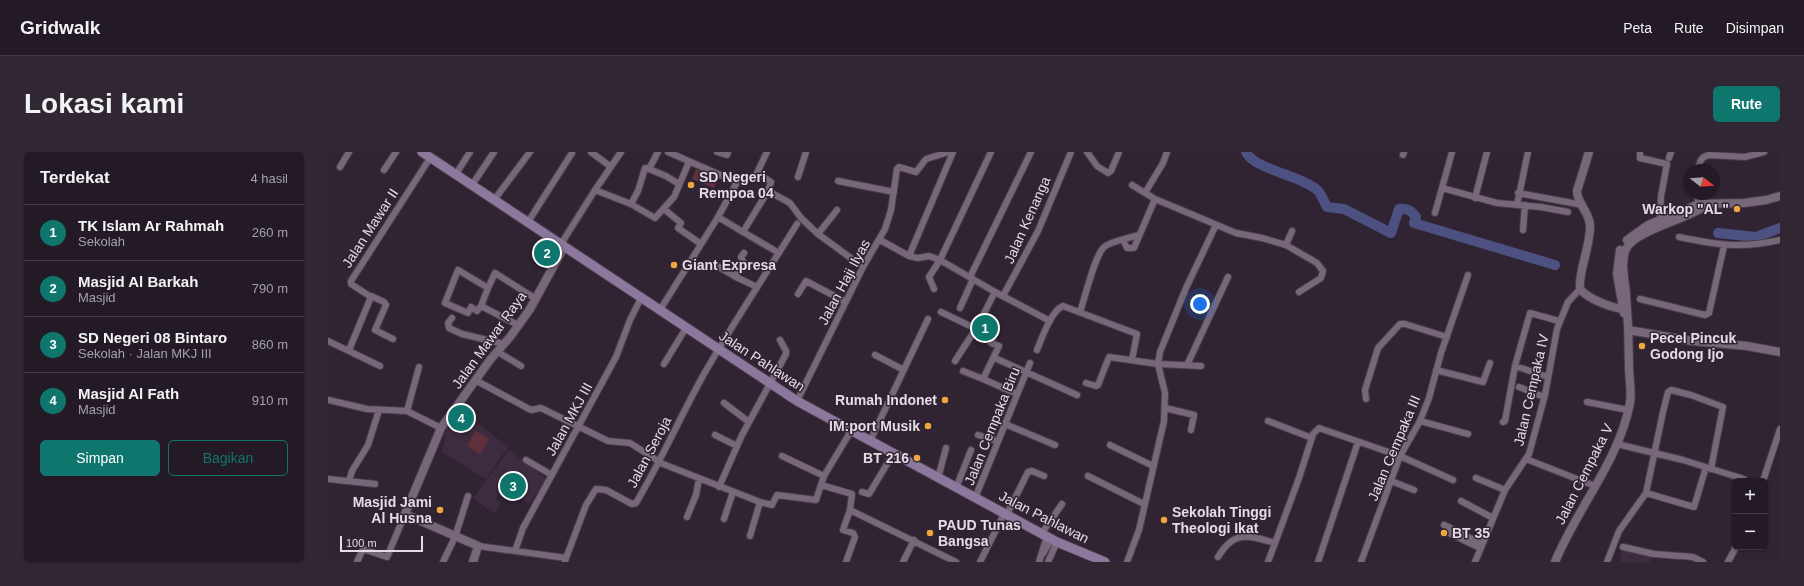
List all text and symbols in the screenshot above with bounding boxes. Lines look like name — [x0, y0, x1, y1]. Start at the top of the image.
text: Gridwalk — [20, 17, 100, 38]
text: Peta — [1623, 20, 1652, 36]
text: Rute — [1674, 20, 1704, 36]
text: Disimpan — [1726, 20, 1784, 36]
button: Rute — [1713, 86, 1780, 122]
text: Lokasi kami — [24, 88, 184, 119]
north arrow — [1684, 164, 1720, 200]
text: Terdekat — [40, 168, 110, 187]
place label: SD Negeri Rempoa 04 — [699, 169, 774, 201]
text: 4 hasil — [250, 171, 288, 186]
street label: Jalan Kenanga — [1001, 174, 1053, 266]
marker: SD Negeri Rempoa 04 — [686, 180, 696, 190]
street label: Jalan Mawar II — [338, 185, 402, 271]
place label: Warkop "AL" — [1642, 201, 1729, 217]
marker: Warkop "AL" — [1732, 204, 1742, 214]
text: TK Islam Ar Rahmah — [78, 217, 224, 234]
text: 1 — [49, 225, 57, 240]
text: 260 m — [252, 225, 288, 240]
text: Sekolah — [78, 234, 125, 249]
street label: Jalan Haji Ilyas — [815, 237, 873, 327]
pin: 2 — [534, 238, 560, 268]
place label: Giant Expresa — [682, 257, 776, 273]
marker: Giant Expresa — [669, 260, 679, 270]
text: Masjid Al Barkah — [78, 273, 198, 290]
text: 2 — [49, 281, 57, 296]
text: 790 m — [252, 281, 288, 296]
street label: Jalan Mawar Raya — [448, 288, 530, 392]
text: Masjid — [78, 290, 116, 305]
your location — [1190, 294, 1210, 314]
pin: 1 — [972, 313, 998, 343]
street label: Jalan Pahlawan — [716, 327, 808, 395]
text: SD Negeri 08 Bintaro — [78, 329, 227, 346]
place label: Pecel Pincuk Godong Ijo — [1650, 330, 1737, 362]
street label: Jalan Cempaka IV — [1510, 332, 1552, 448]
text: 3 — [49, 337, 57, 352]
text: 860 m — [252, 337, 288, 352]
marker: Pecel Pincuk Godong Ijo — [1637, 341, 1647, 351]
text: Sekolah · Jalan MKJ III — [78, 346, 212, 361]
street label: Jalan Cempaka Biru — [961, 365, 1023, 487]
street label: Jalan MKJ III — [542, 380, 596, 458]
text: Masjid Al Fath — [78, 385, 179, 402]
place label: Rumah Indonet — [835, 392, 937, 408]
text: 4 — [49, 393, 57, 408]
text: 910 m — [252, 393, 288, 408]
street label: Jalan Cempaka III — [1365, 393, 1423, 503]
marker: Rumah Indonet — [940, 395, 950, 405]
text: Masjid — [78, 402, 116, 417]
pin: 4 — [448, 403, 474, 433]
street label: Jalan Seroja — [624, 414, 674, 490]
place label: IM:port Musik — [829, 418, 920, 434]
marker: IM:port Musik — [923, 421, 933, 431]
street label: Jalan Cempaka V — [1552, 421, 1617, 527]
button: Simpan — [40, 440, 160, 476]
button: Bagikan — [168, 440, 288, 476]
place label: BT 216 — [863, 450, 909, 466]
marker: BT 216 — [912, 453, 922, 463]
pin: 3 — [500, 471, 526, 501]
map controls — [1732, 478, 1768, 550]
button: + — [1732, 478, 1768, 514]
street label: Jalan Pahlawan — [996, 487, 1092, 547]
place label: Masjid Jami Al Husna — [353, 494, 432, 526]
place label: Sekolah Tinggi Theologi Ikat — [1172, 504, 1271, 536]
marker: Masjid Jami Al Husna — [435, 505, 445, 515]
button: − — [1732, 514, 1768, 550]
marker: Sekolah Tinggi Theologi Ikat — [1159, 515, 1169, 525]
place label: PAUD Tunas Bangsa — [938, 517, 1021, 549]
place label: BT 35 — [1452, 525, 1490, 541]
marker: PAUD Tunas Bangsa — [925, 528, 935, 538]
marker: BT 35 — [1439, 528, 1449, 538]
scale bar — [340, 534, 423, 553]
text: 100 m — [346, 537, 377, 549]

